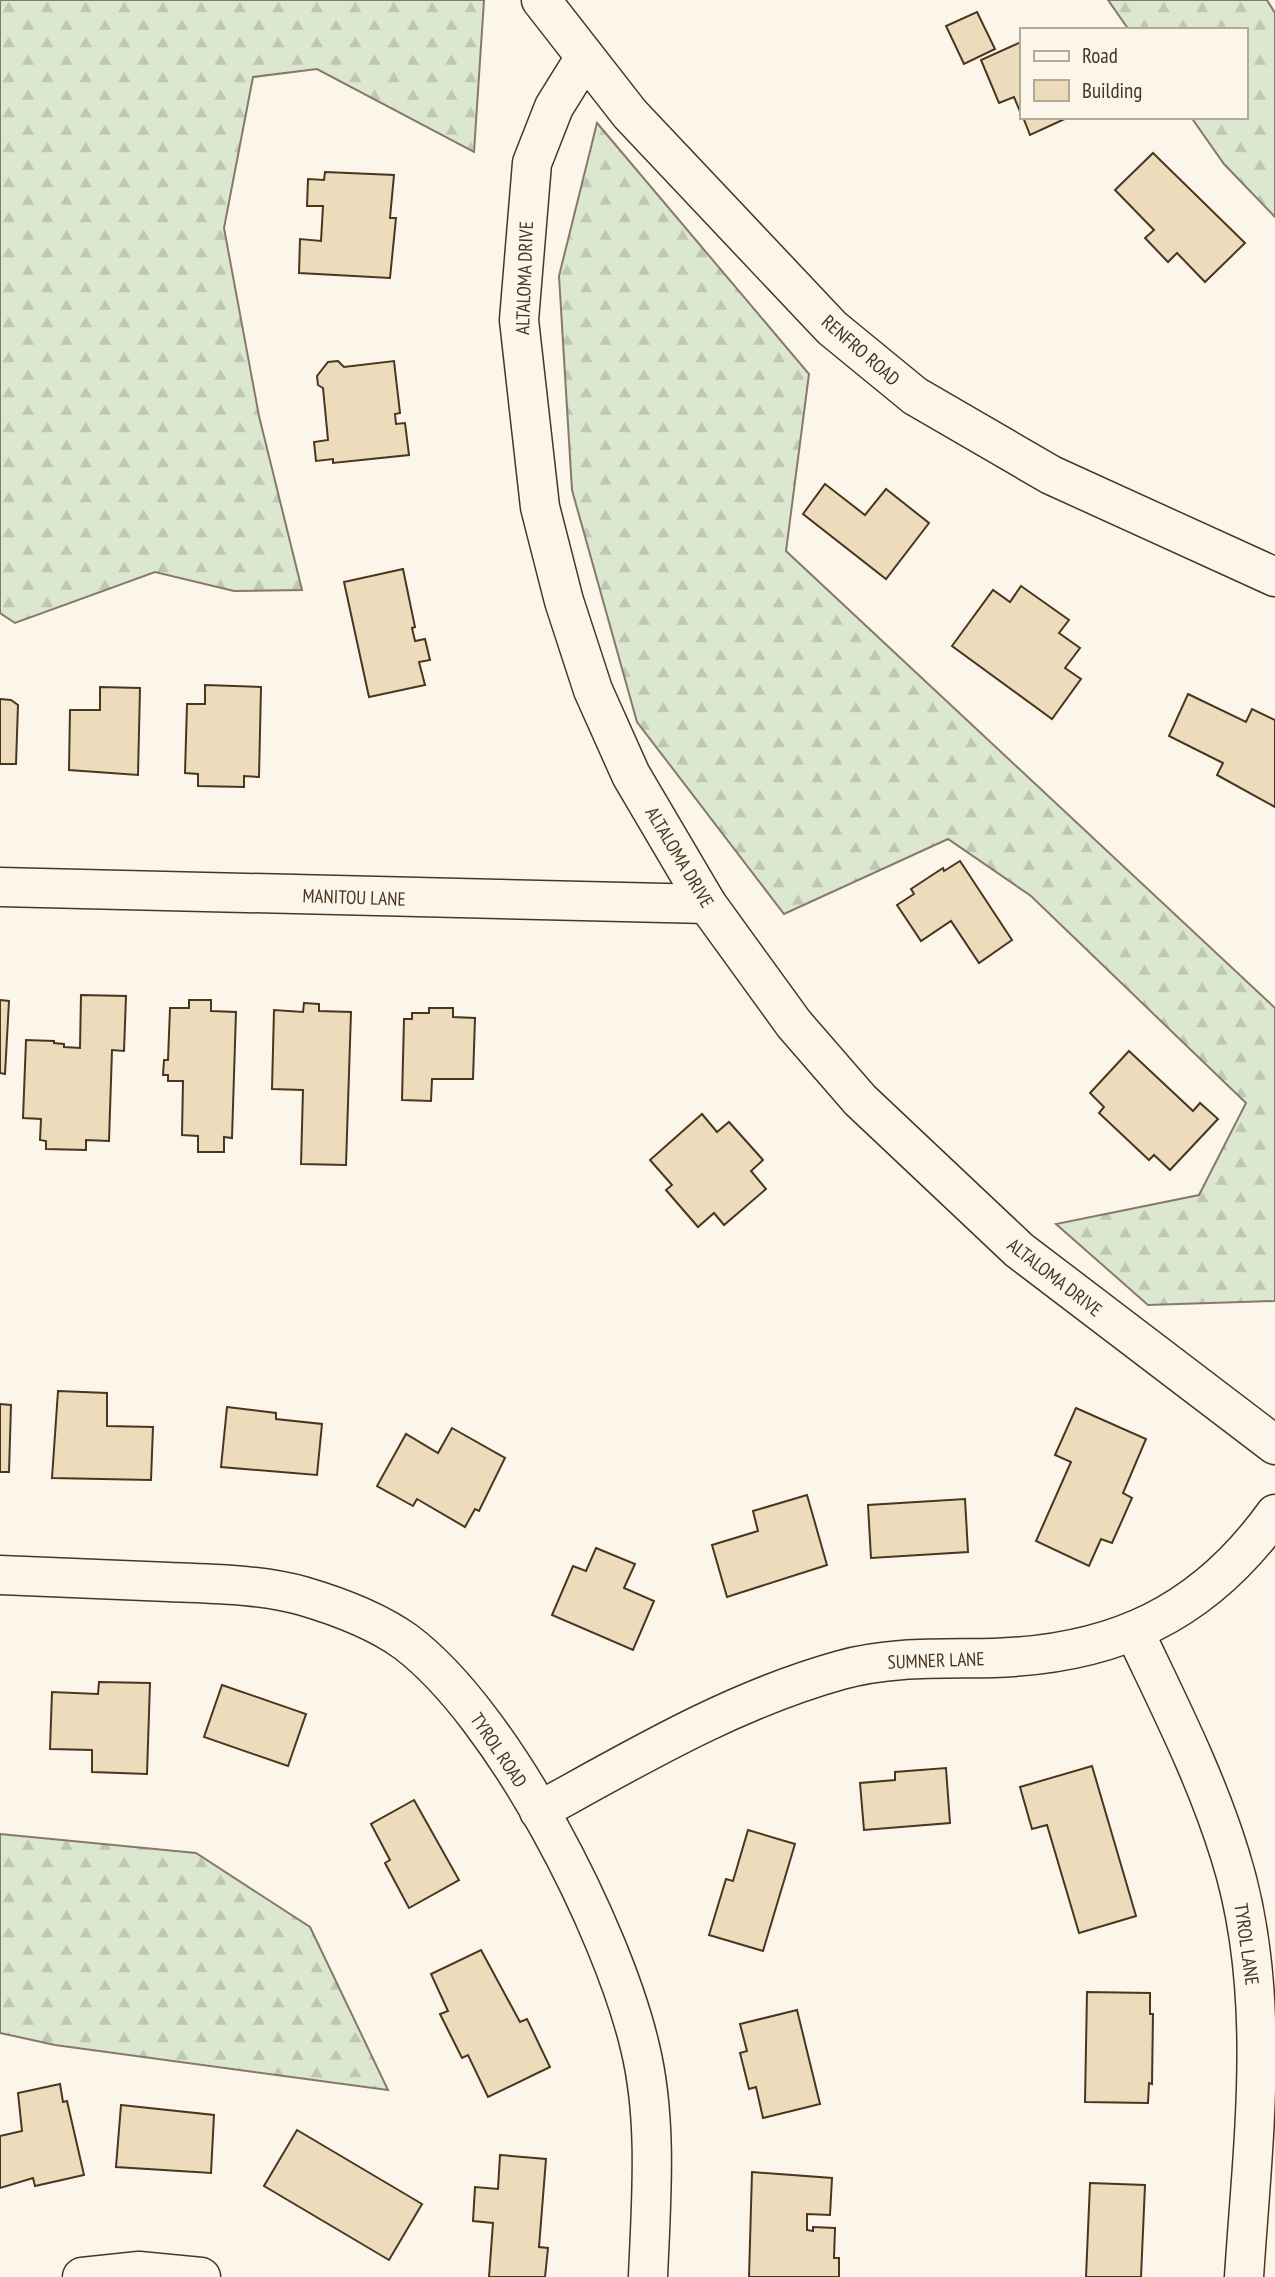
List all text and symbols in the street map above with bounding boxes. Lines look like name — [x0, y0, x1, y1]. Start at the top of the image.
legend — [1020, 28, 1247, 119]
text: Road — [1082, 42, 1118, 69]
text: Building — [1082, 77, 1142, 104]
street label: ALTALOMA DRIVE — [510, 221, 538, 335]
street label: RENFRO ROAD — [817, 309, 905, 391]
street label: ALTALOMA DRIVE — [640, 802, 720, 912]
street label: MANITOU LANE — [302, 883, 406, 911]
street label: ALTALOMA DRIVE — [1003, 1233, 1107, 1321]
street label: SUMNER LANE — [887, 1646, 985, 1674]
street label: TYROL ROAD — [465, 1708, 533, 1792]
street label: TYROL LANE — [1229, 1902, 1265, 1986]

